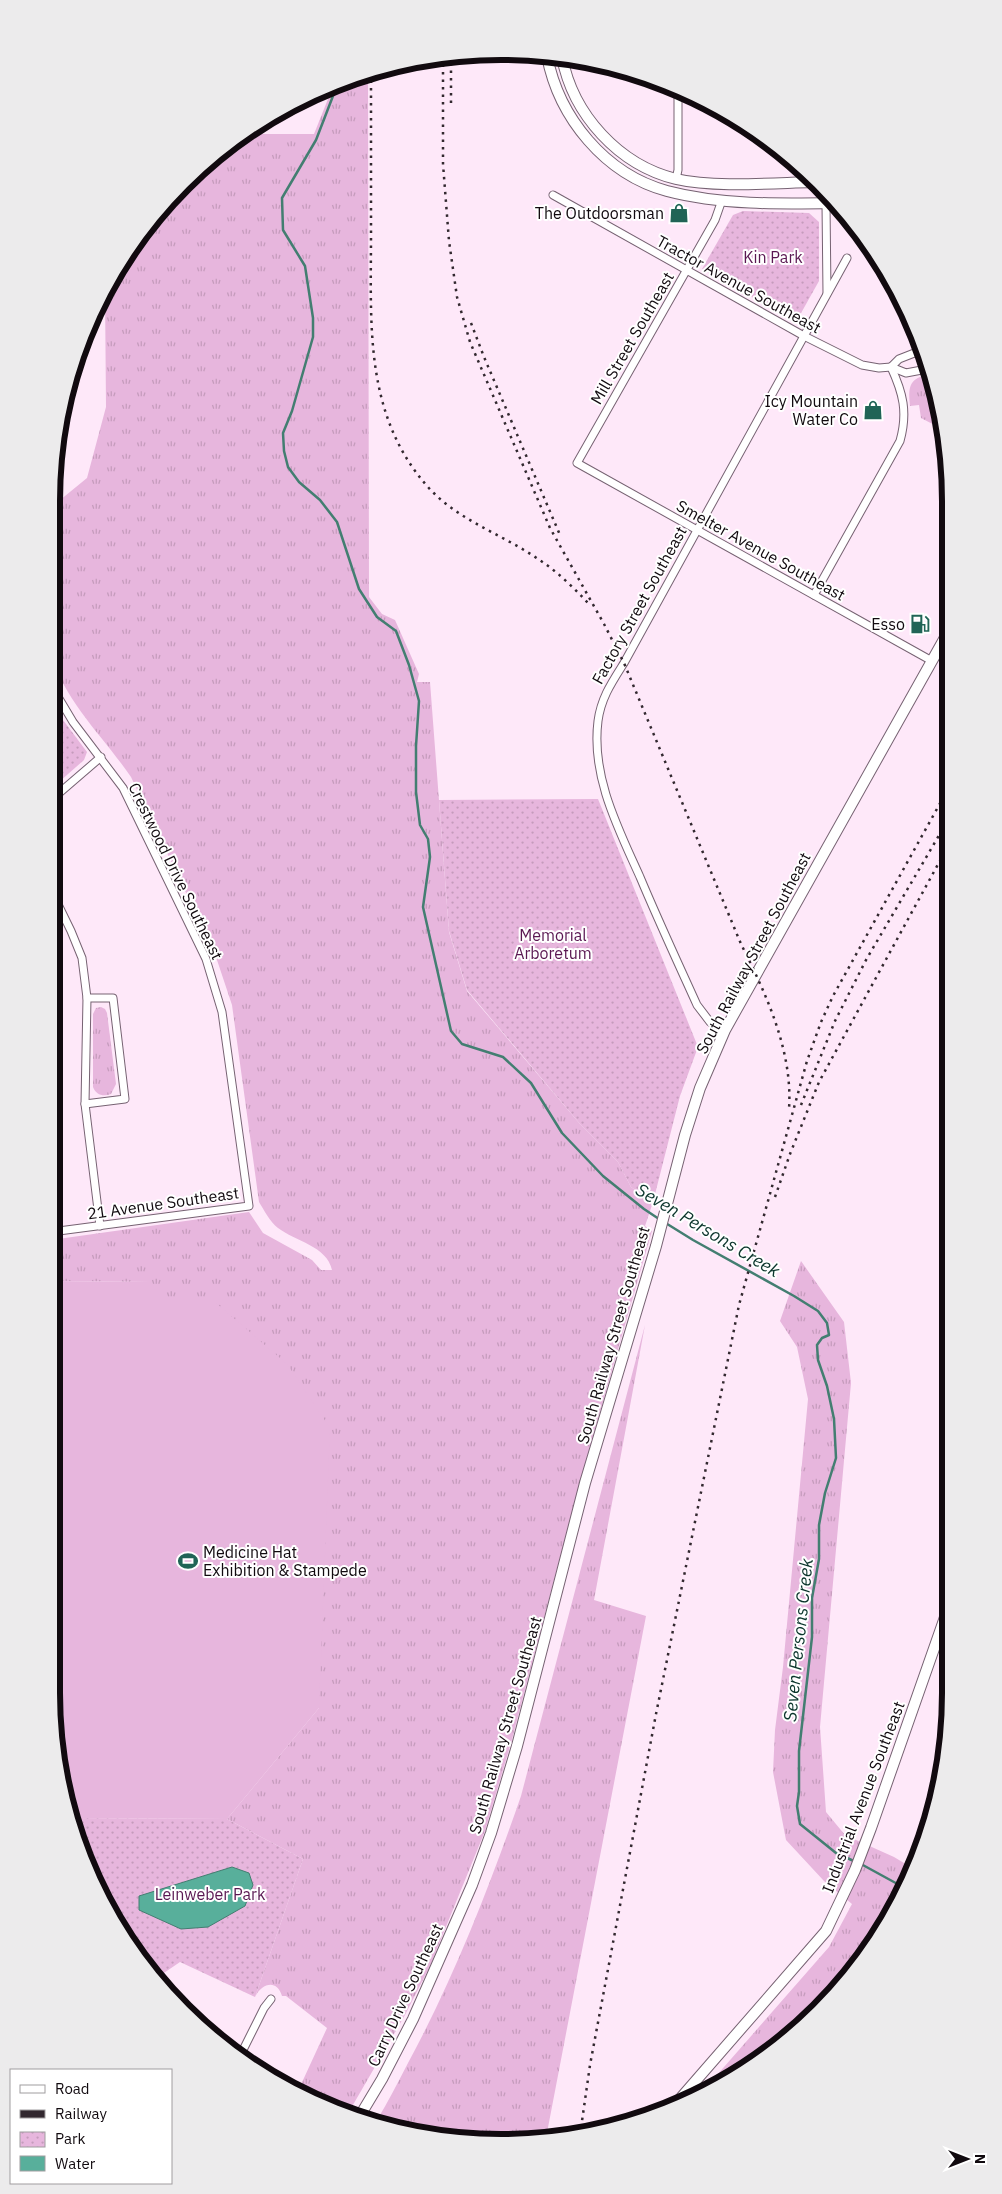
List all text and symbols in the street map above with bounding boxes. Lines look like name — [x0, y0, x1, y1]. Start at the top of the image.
shop icon: The Outdoorsman — [668, 202, 690, 224]
place label: The Outdoorsman — [535, 203, 664, 223]
street label: Tractor Avenue Southeast — [653, 230, 825, 338]
park label: Kin Park — [743, 247, 803, 267]
street label: Mill Street Southeast — [586, 268, 678, 408]
place label: Icy Mountain Water Co — [764, 391, 858, 429]
shop icon: Icy Mountain Water Co — [862, 399, 884, 421]
street label: Smelter Avenue Southeast — [673, 495, 849, 605]
street label: Factory Street Southeast — [587, 523, 691, 687]
fuel station icon: Esso — [909, 613, 931, 635]
place label: Esso — [871, 614, 905, 634]
street label: Crestwood Drive Southeast — [124, 779, 228, 963]
street label: South Railway Street Southeast — [691, 849, 815, 1057]
park label: Memorial Arboretum — [514, 925, 592, 963]
water label: Seven Persons Creek — [632, 1178, 785, 1282]
street label: 21 Avenue Southeast — [86, 1182, 240, 1224]
street label: South Railway Street Southeast — [572, 1224, 654, 1446]
place label: Medicine Hat Exhibition & Stampede — [203, 1542, 367, 1580]
sports icon: Medicine Hat Exhibition & Stampede — [177, 1550, 199, 1572]
water label: Seven Persons Creek — [778, 1557, 818, 1723]
street label: South Railway Street Southeast — [464, 1614, 546, 1836]
street label: Industrial Avenue Southeast — [817, 1698, 909, 1896]
park label: Leinweber Park — [155, 1884, 266, 1904]
street label: Carry Drive Southeast — [363, 1920, 447, 2070]
legend — [10, 2069, 172, 2184]
text: Road — [55, 2079, 90, 2098]
text: Railway — [55, 2104, 108, 2123]
text: Park — [55, 2129, 85, 2148]
north arrow — [942, 2134, 992, 2184]
text: Water — [55, 2154, 96, 2173]
text: N — [971, 2154, 989, 2164]

